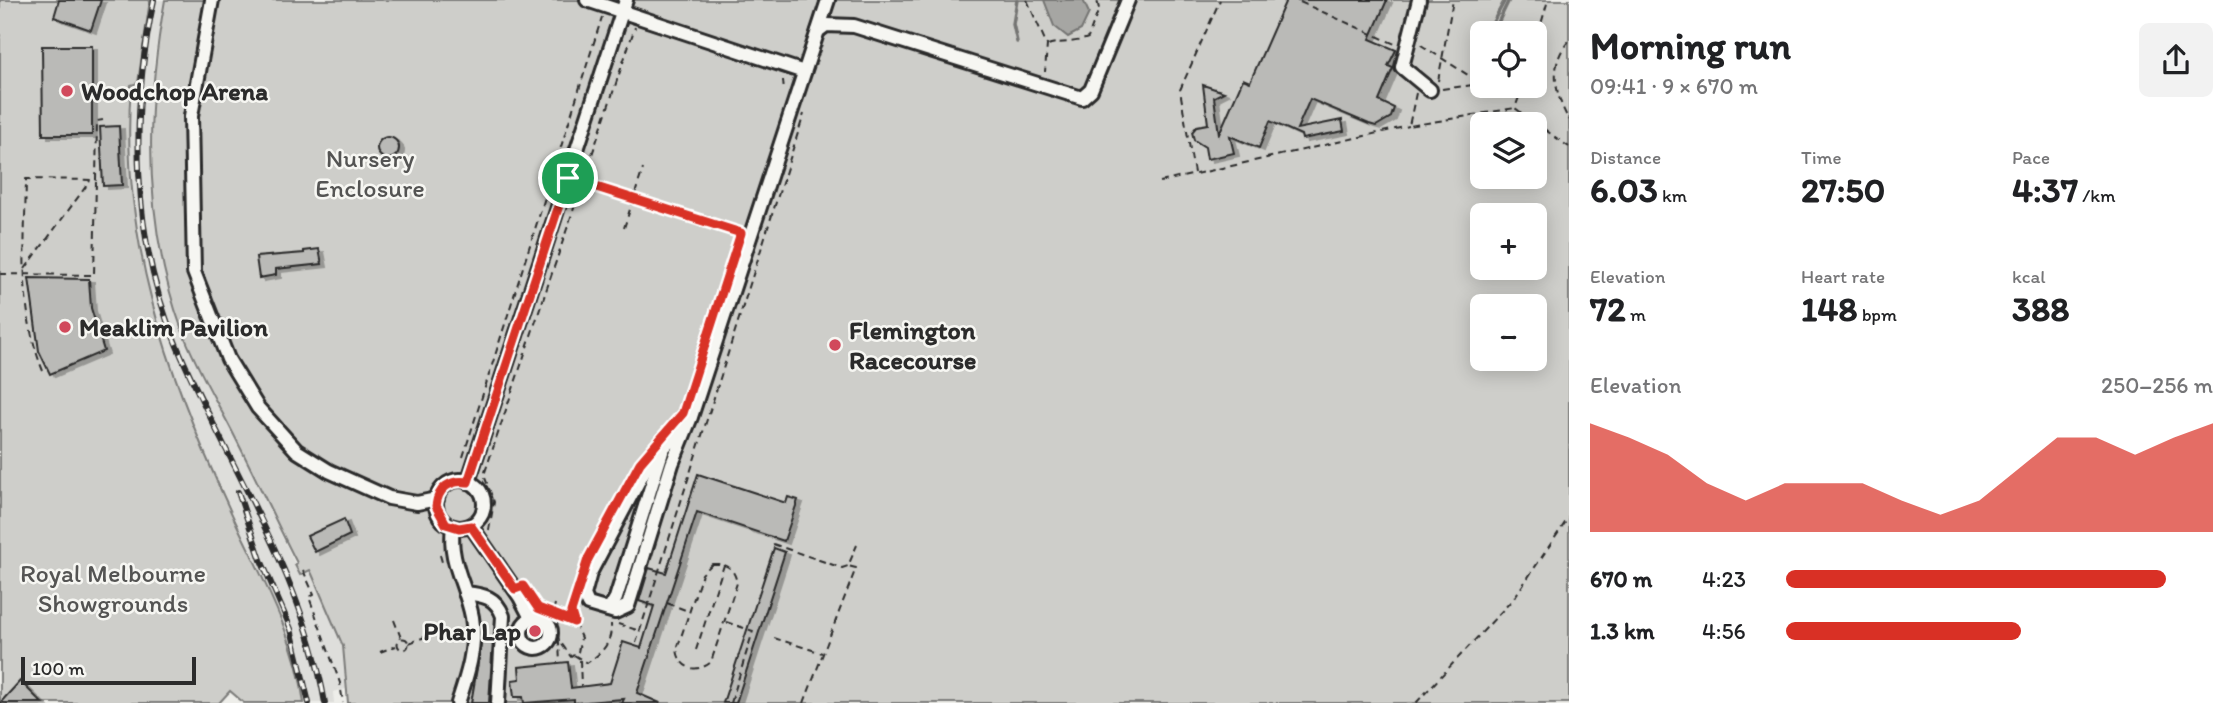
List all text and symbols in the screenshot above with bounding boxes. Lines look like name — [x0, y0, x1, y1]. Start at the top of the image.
map controls — [1470, 21, 1547, 371]
button: locate — [1470, 21, 1547, 98]
text: Morning run — [1590, 23, 1791, 69]
button: share — [2139, 23, 2213, 97]
text: 09:41 · 9 × 670 m — [1590, 72, 1758, 100]
place label: Woodchop Arena — [81, 75, 268, 107]
marker: Woodchop Arena — [59, 83, 75, 99]
button: layers — [1470, 112, 1547, 189]
park label: Nursery Enclosure — [315, 142, 425, 204]
text: Distance — [1590, 146, 1661, 169]
text: Time — [1801, 146, 1842, 169]
text: Pace — [2012, 146, 2050, 169]
pin — [538, 148, 598, 208]
icon: arrive — [549, 159, 587, 197]
text: 6.03 — [1590, 169, 1658, 211]
text: 27:50 — [1801, 169, 1885, 211]
text: 4:37 — [2012, 169, 2078, 211]
text: km — [1658, 184, 1687, 207]
text: /km — [2078, 184, 2115, 207]
button: + — [1470, 203, 1547, 280]
text: Elevation — [1590, 265, 1666, 288]
text: Heart rate — [1801, 265, 1885, 288]
text: kcal — [2012, 265, 2046, 288]
text: 72 — [1590, 288, 1626, 330]
text: 148 — [1801, 288, 1857, 330]
text: 388 — [2012, 288, 2069, 330]
button: − — [1470, 294, 1547, 371]
text: m — [1626, 303, 1646, 326]
text: bpm — [1857, 303, 1897, 326]
place label: Meaklim Pavilion — [79, 311, 268, 343]
place label: Flemington Racecourse — [849, 314, 976, 376]
marker: Meaklim Pavilion — [57, 319, 73, 335]
marker: Flemington Racecourse — [827, 337, 843, 353]
text: Elevation — [1590, 371, 1681, 399]
text: 250–256 m — [2101, 371, 2213, 399]
park label: Royal Melbourne Showgrounds — [20, 557, 206, 619]
text: 670 m — [1590, 565, 1652, 593]
text: 4:23 — [1702, 565, 1746, 593]
place label: Phar Lap — [423, 615, 521, 647]
text: 1.3 km — [1590, 617, 1654, 645]
text: 4:56 — [1702, 617, 1746, 645]
marker: Phar Lap — [527, 623, 543, 639]
scale bar — [21, 654, 196, 686]
text: 100 m — [32, 657, 84, 680]

